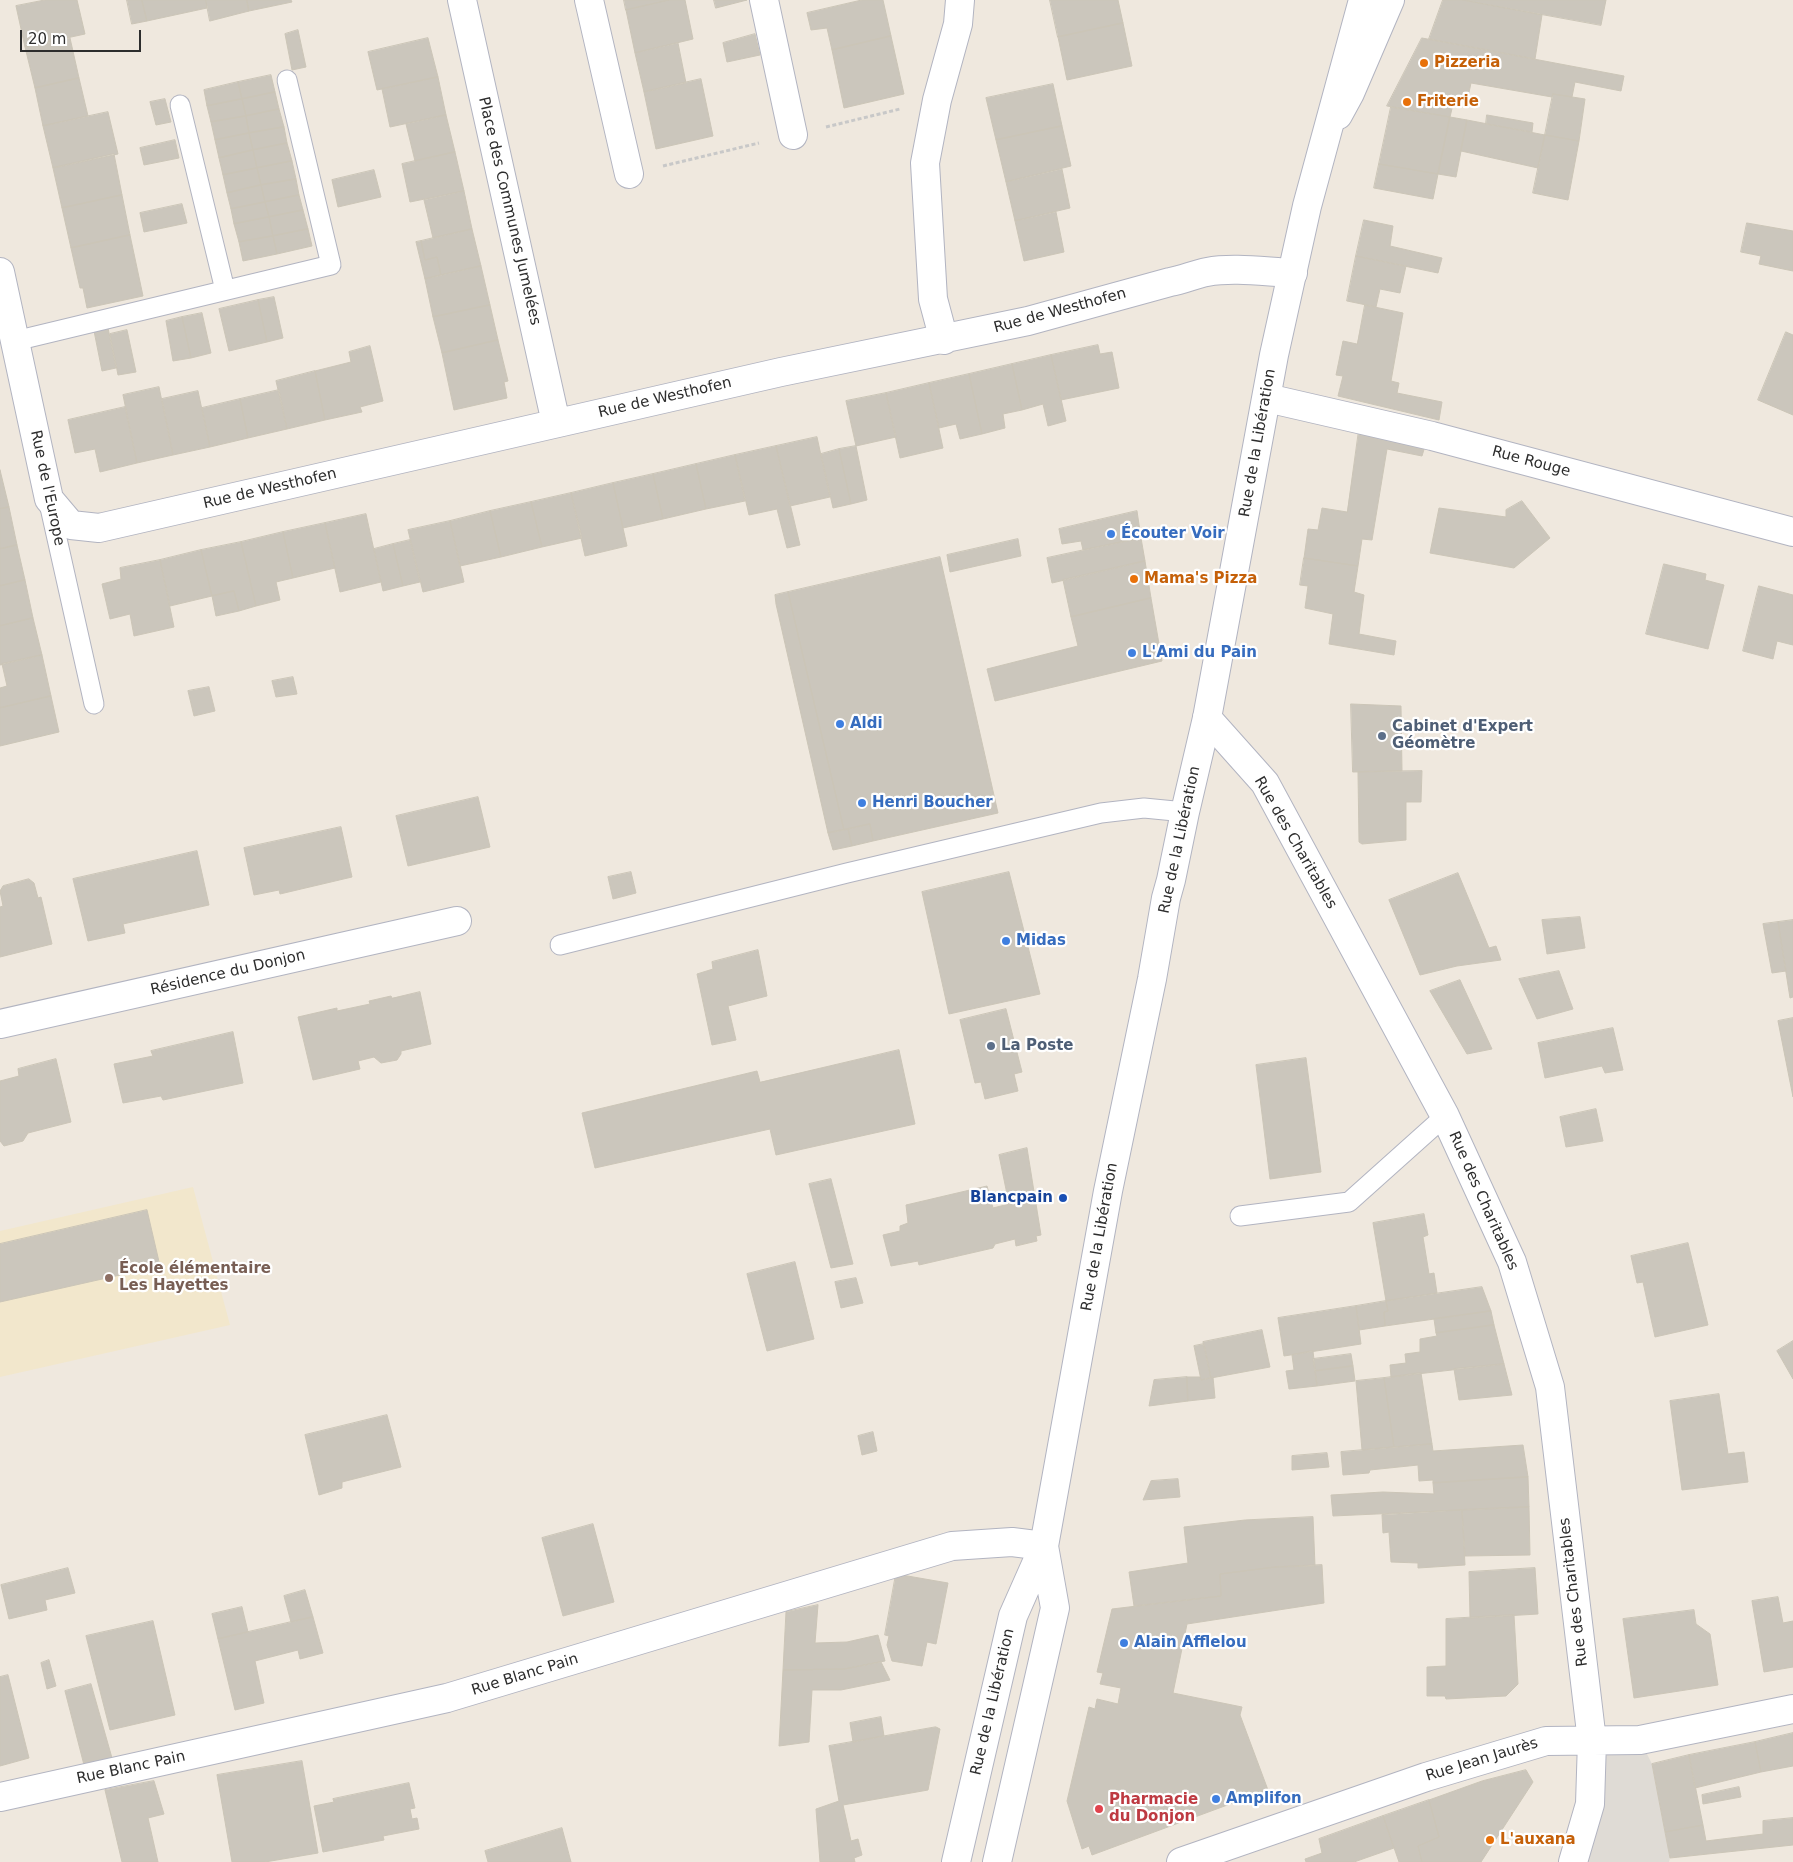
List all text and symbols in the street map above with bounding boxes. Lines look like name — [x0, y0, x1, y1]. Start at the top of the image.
scale bar — [22, 20, 144, 52]
text: 20 m — [28, 30, 66, 48]
place label: Pizzeria — [1434, 54, 1500, 72]
marker: Pizzeria — [1418, 57, 1430, 69]
place label: Friterie — [1417, 93, 1479, 111]
street label: Place des Communes Jumelées — [474, 95, 544, 327]
marker: Friterie — [1401, 96, 1413, 108]
street label: Rue de Westhofen — [992, 285, 1128, 337]
street label: Rue de la Libération — [1236, 367, 1280, 519]
street label: Rue de Westhofen — [597, 374, 733, 422]
street label: Rue de l'Europe — [26, 429, 68, 547]
street label: Rue Rouge — [1490, 443, 1572, 481]
street label: Rue de Westhofen — [202, 465, 338, 513]
place label: Écouter Voir — [1121, 525, 1225, 543]
marker: Écouter Voir — [1105, 528, 1117, 540]
place label: Mama's Pizza — [1144, 570, 1257, 588]
marker: Mama's Pizza — [1128, 573, 1140, 585]
place label: L'Ami du Pain — [1142, 644, 1257, 662]
marker: L'Ami du Pain — [1126, 647, 1138, 659]
place label: Aldi — [850, 715, 883, 733]
marker: Aldi — [834, 718, 846, 730]
place label: Cabinet d'Expert Géomètre — [1392, 718, 1533, 753]
marker: Cabinet d'Expert Géomètre — [1376, 730, 1388, 742]
street label: Rue de la Libération — [1156, 765, 1204, 915]
street label: Rue des Charitables — [1250, 774, 1340, 912]
place label: Henri Boucher — [872, 794, 993, 812]
marker: Henri Boucher — [856, 797, 868, 809]
place label: Midas — [1016, 932, 1066, 950]
marker: Midas — [1000, 935, 1012, 947]
street label: Résidence du Donjon — [149, 946, 307, 1000]
place label: La Poste — [1001, 1037, 1073, 1055]
marker: La Poste — [985, 1040, 997, 1052]
street label: Rue des Charitables — [1444, 1129, 1522, 1273]
street label: Rue de la Libération — [1078, 1161, 1122, 1313]
place label: Blancpain — [970, 1189, 1053, 1207]
marker: Blancpain — [1057, 1192, 1069, 1204]
place label: École élémentaire Les Hayettes — [119, 1260, 271, 1295]
marker: École élémentaire Les Hayettes — [103, 1272, 115, 1284]
street label: Rue des Charitables — [1556, 1517, 1592, 1667]
street label: Rue de la Libération — [967, 1627, 1019, 1777]
place label: Alain Afflelou — [1134, 1634, 1247, 1652]
marker: Alain Afflelou — [1118, 1637, 1130, 1649]
street label: Rue Blanc Pain — [469, 1650, 581, 1700]
street label: Rue Jean Jaurès — [1424, 1734, 1540, 1786]
street label: Rue Blanc Pain — [75, 1748, 187, 1788]
place label: Amplifon — [1226, 1790, 1302, 1808]
place label: Pharmacie du Donjon — [1109, 1791, 1198, 1826]
marker: Amplifon — [1210, 1793, 1222, 1805]
marker: Pharmacie du Donjon — [1093, 1803, 1105, 1815]
place label: L'auxana — [1500, 1831, 1576, 1849]
marker: L'auxana — [1484, 1834, 1496, 1846]

